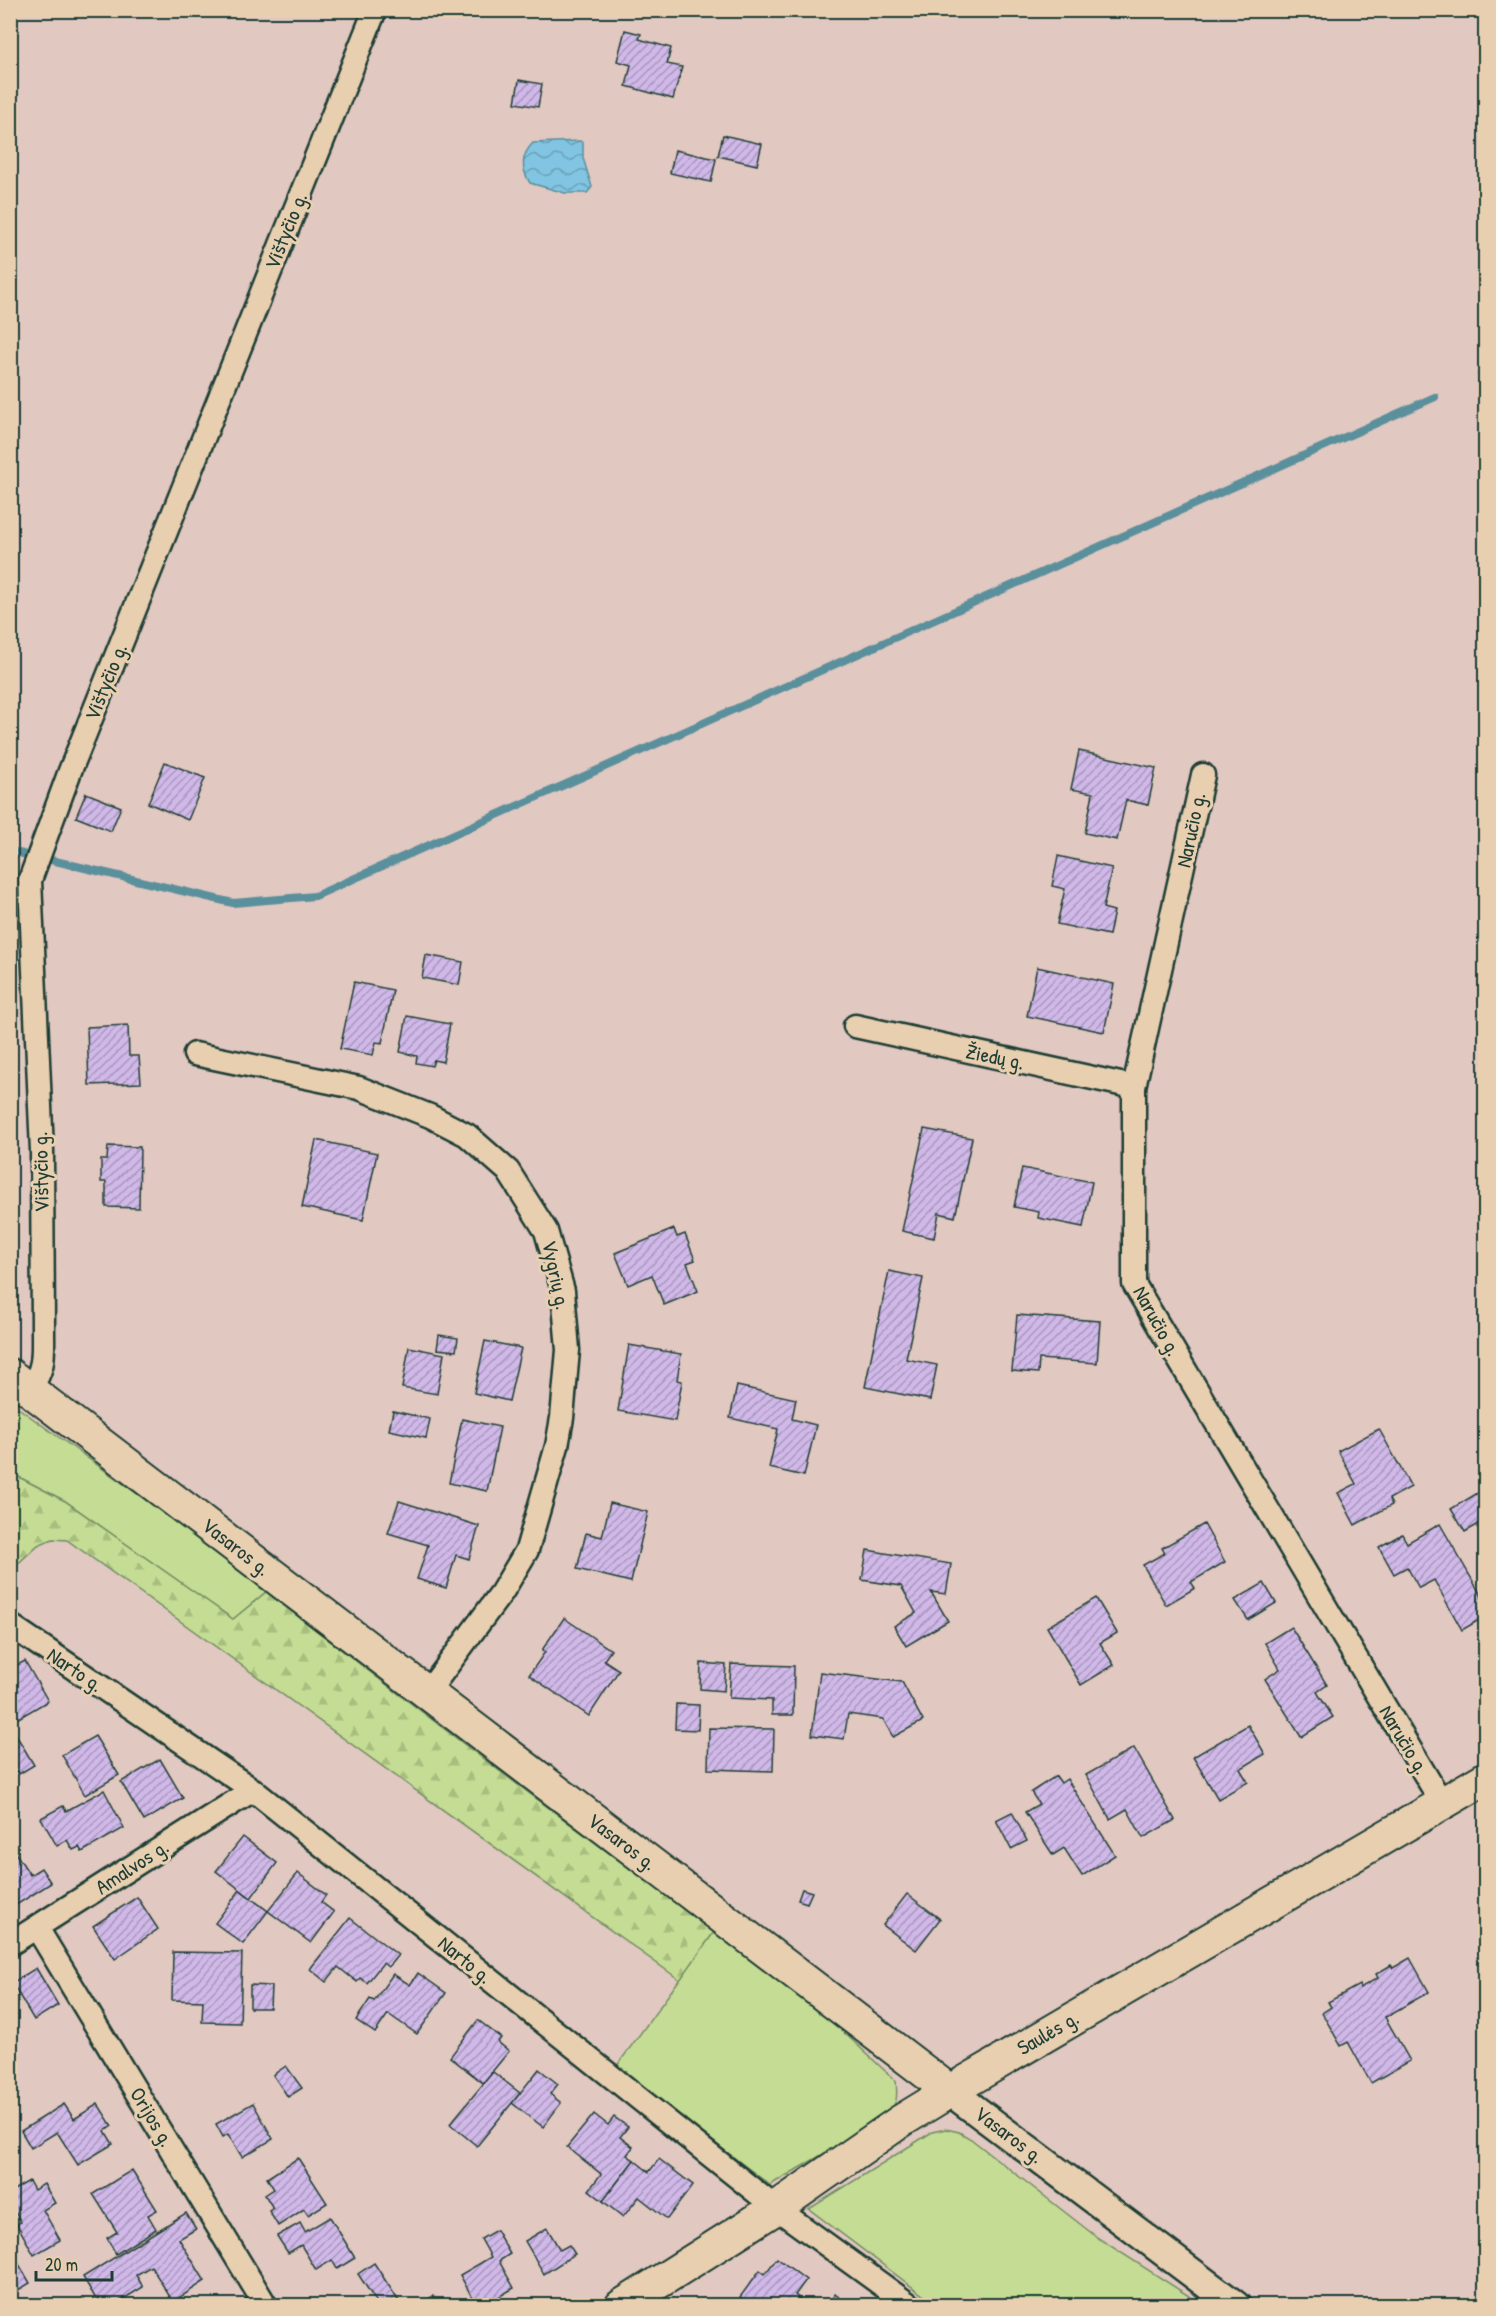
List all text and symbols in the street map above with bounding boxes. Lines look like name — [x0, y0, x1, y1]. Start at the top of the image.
street label: Vištyčio g. — [257, 188, 314, 274]
street label: Vištyčio g. — [77, 639, 134, 725]
street label: Naručio g. — [1168, 790, 1213, 870]
street label: Žiedų g. — [963, 1036, 1027, 1077]
street label: Vištyčio g. — [25, 1131, 56, 1213]
street label: Vygrių g. — [535, 1238, 578, 1312]
street label: Naručio g. — [1126, 1281, 1189, 1361]
street label: Vasaros g. — [196, 1511, 277, 1583]
street label: Narto g. — [42, 1640, 109, 1699]
street label: Naručio g. — [1372, 1700, 1436, 1780]
street label: Vasaros g. — [582, 1806, 663, 1877]
street label: Amalvos g. — [89, 1832, 174, 1901]
street label: Narto g. — [432, 1929, 498, 1990]
street label: Saulės g. — [1012, 2003, 1084, 2062]
street label: Orijos g. — [123, 2082, 181, 2152]
street label: Vasaros g. — [969, 2099, 1050, 2170]
scale bar — [36, 2244, 112, 2282]
text: 20 m — [45, 2252, 78, 2277]

